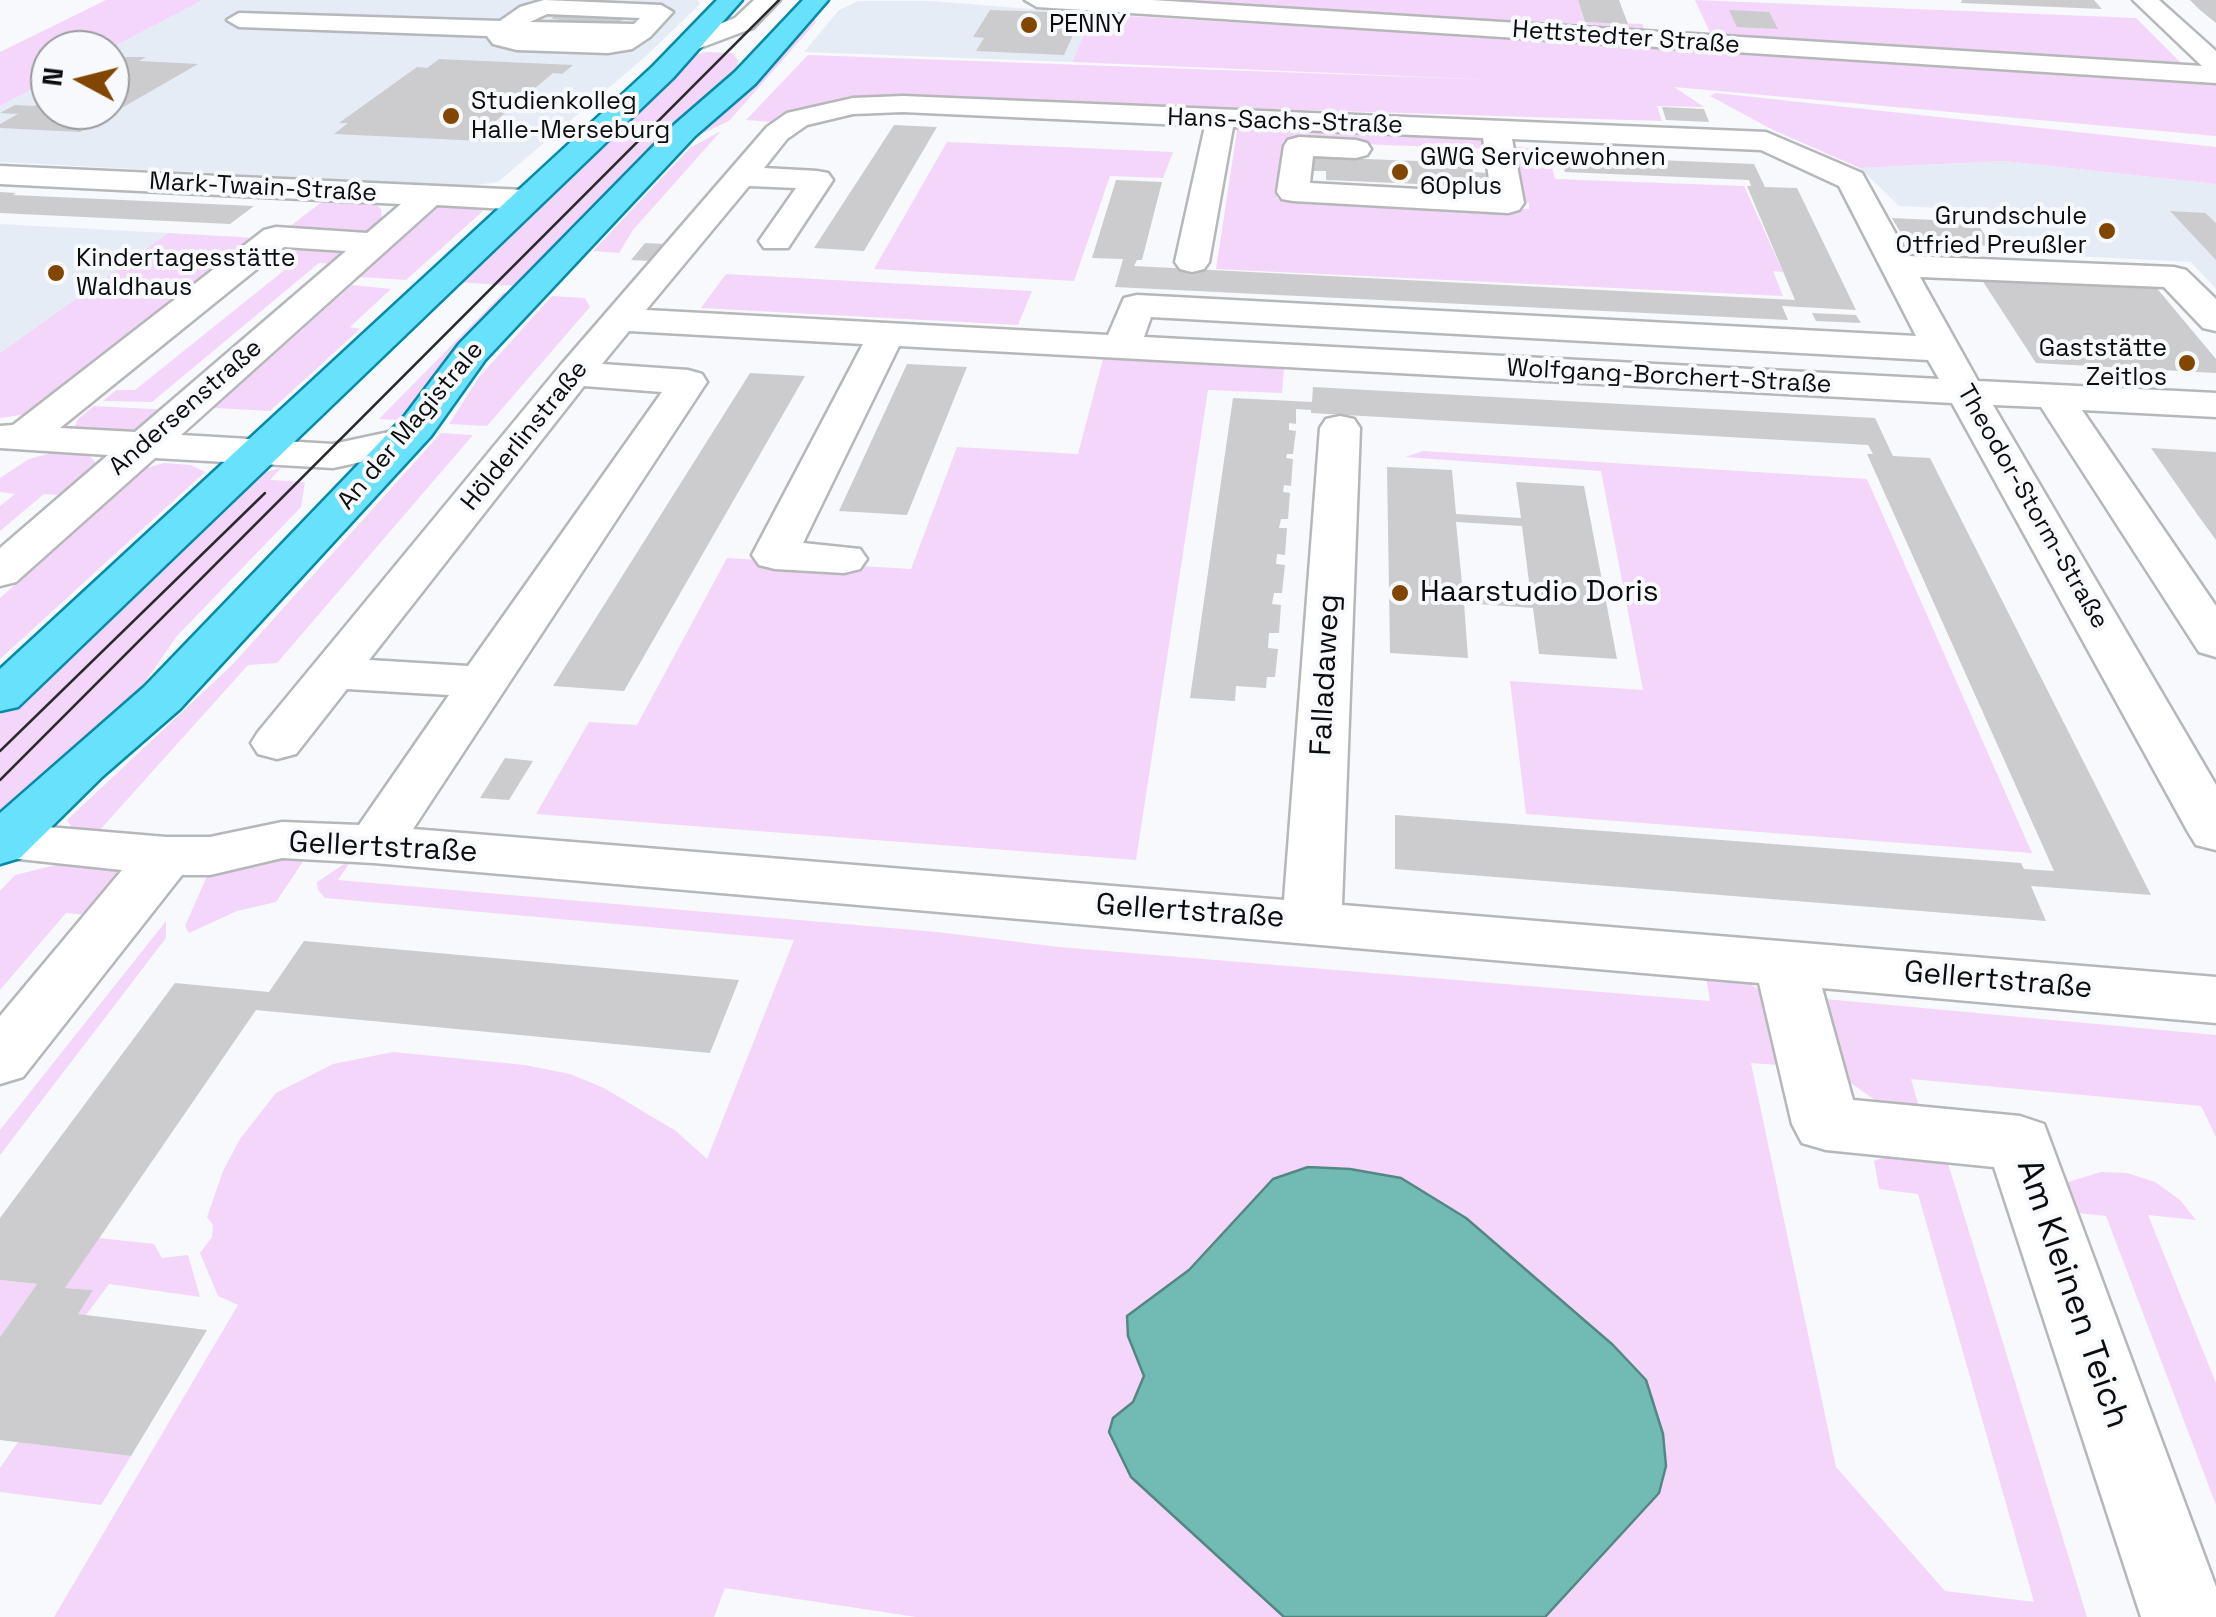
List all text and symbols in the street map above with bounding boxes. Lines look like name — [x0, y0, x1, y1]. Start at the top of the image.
place label: PENNY — [1049, 10, 1127, 40]
marker: PENNY — [1018, 14, 1040, 36]
street label: Hettstedter Straße — [1511, 15, 1741, 61]
north arrow — [30, 30, 130, 130]
text: N — [33, 65, 71, 88]
place label: Studienkolleg Halle-Merseburg — [471, 87, 670, 146]
street label: Hans-Sachs-Straße — [1167, 103, 1403, 141]
marker: Studienkolleg Halle-Merseburg — [440, 105, 462, 127]
place label: GWG Servicewohnen 60plus — [1420, 143, 1666, 202]
marker: GWG Servicewohnen 60plus — [1389, 161, 1411, 183]
street label: Mark-Twain-Straße — [148, 167, 378, 209]
place label: Grundschule Otfried Preußler — [1895, 202, 2087, 261]
marker: Grundschule Otfried Preußler — [2096, 220, 2118, 242]
place label: Kindertagesstätte Waldhaus — [76, 244, 296, 303]
marker: Kindertagesstätte Waldhaus — [45, 262, 67, 284]
street label: Andersenstraße — [103, 333, 269, 483]
place label: Gaststätte Zeitlos — [2039, 334, 2167, 393]
street label: An der Magistrale — [332, 336, 490, 516]
marker: Gaststätte Zeitlos — [2176, 352, 2198, 374]
street label: Wolfgang-Borchert-Straße — [1506, 354, 1832, 400]
street label: Hölderlinstraße — [455, 355, 595, 517]
street label: Theodor-Storm-Straße — [1950, 380, 2114, 634]
place label: Haarstudio Doris — [1420, 575, 1659, 611]
marker: Haarstudio Doris — [1389, 582, 1411, 604]
street label: Falladaweg — [1304, 593, 1348, 757]
street label: Gellertstraße — [288, 825, 478, 871]
street label: Gellertstraße — [1094, 887, 1286, 937]
street label: Gellertstraße — [1902, 955, 2094, 1007]
street label: Am Kleinen Teich — [2006, 1154, 2138, 1434]

